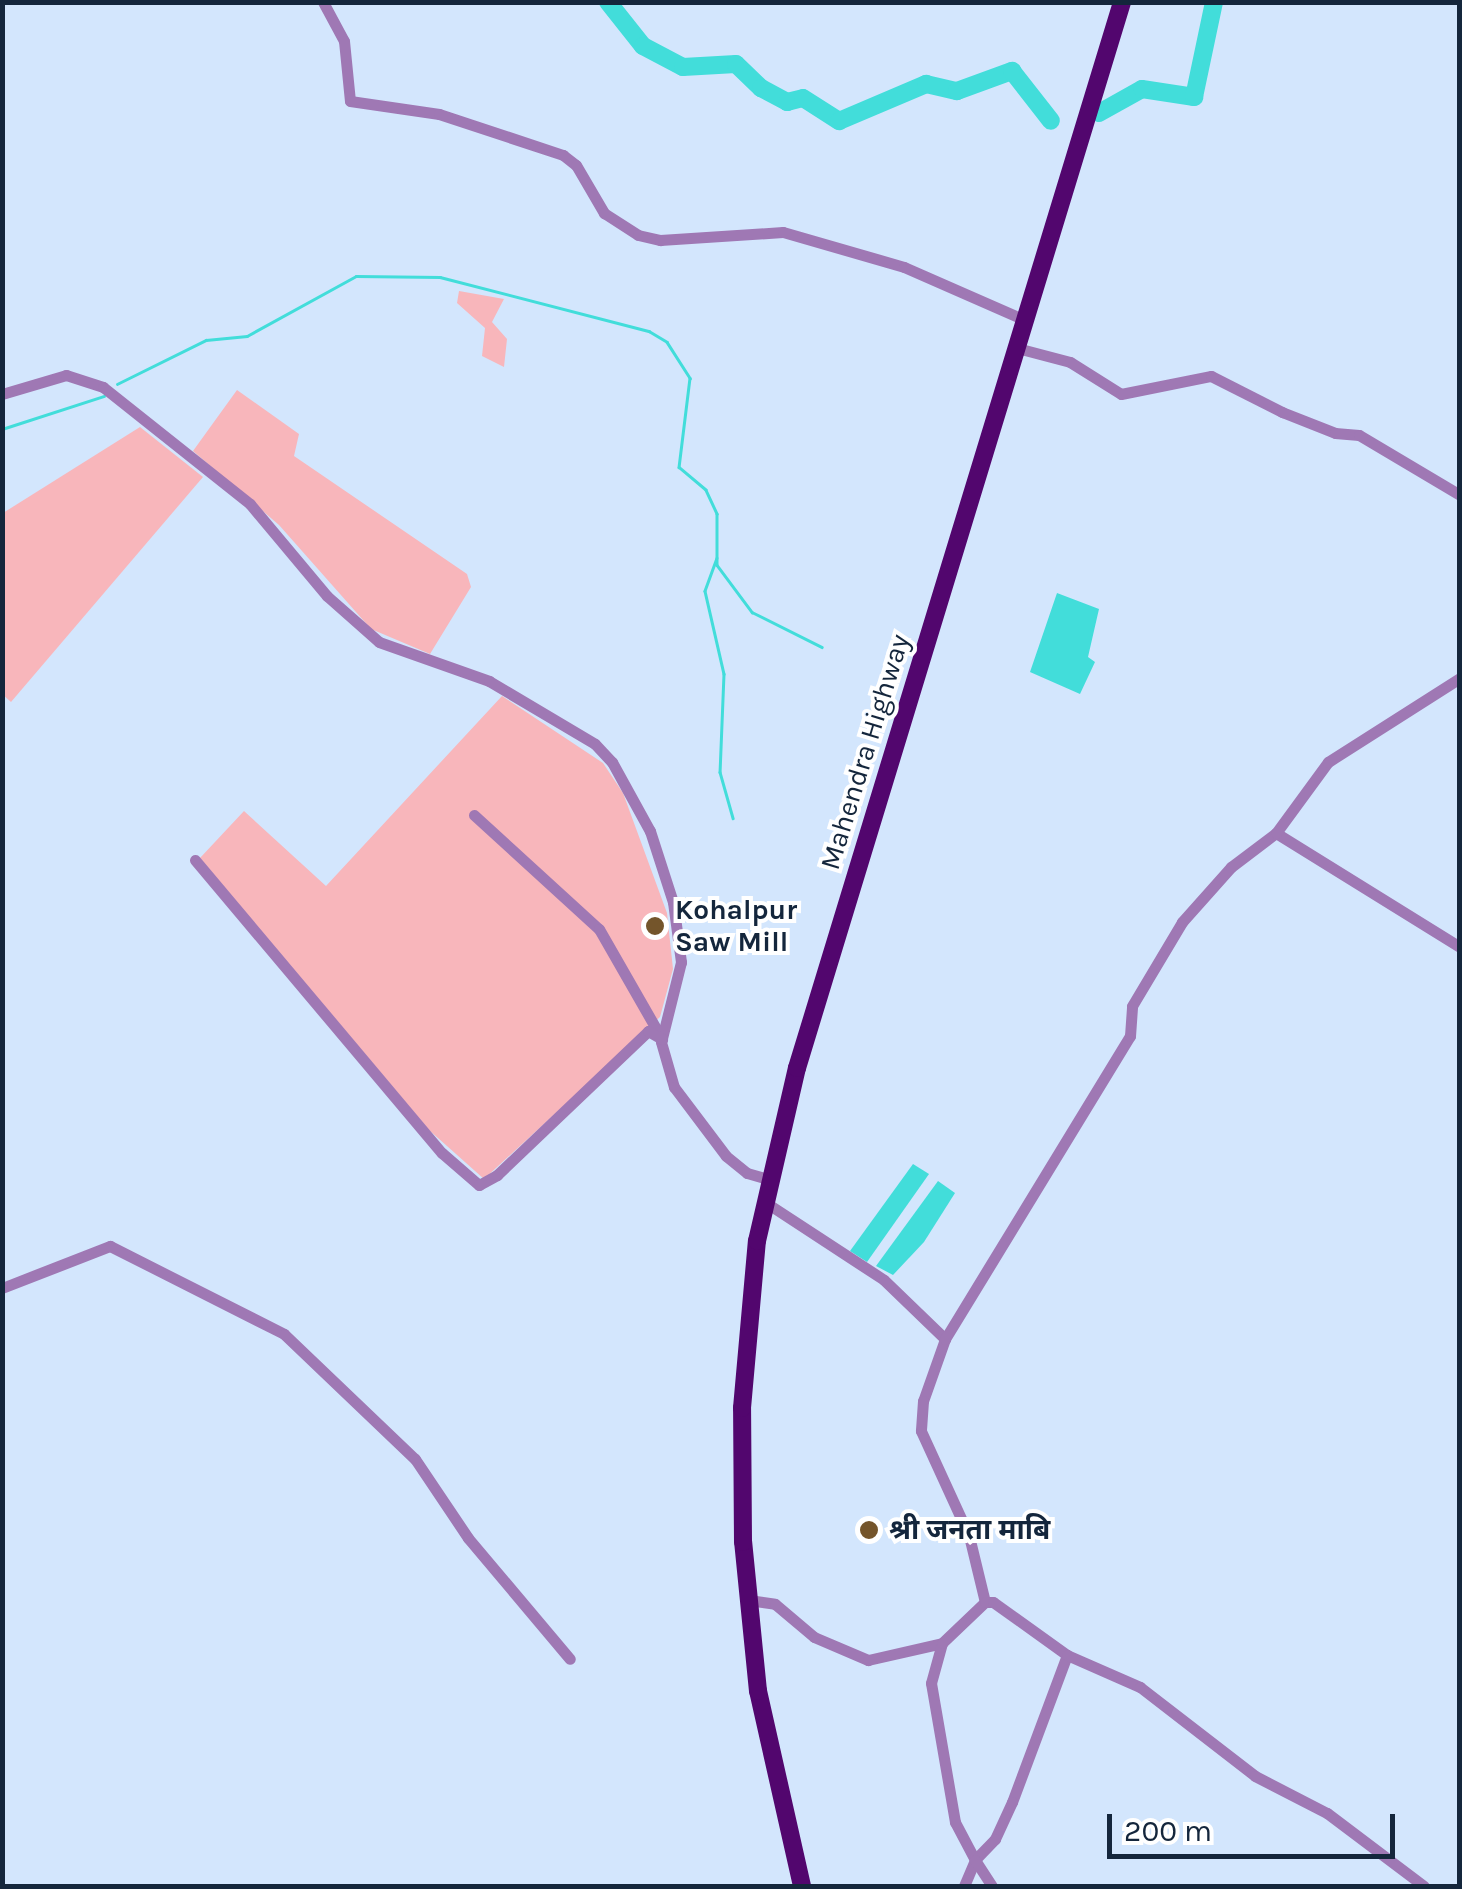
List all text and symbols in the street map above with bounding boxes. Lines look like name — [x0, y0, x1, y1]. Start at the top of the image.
street label: Mahendra Highway — [813, 630, 917, 874]
place label: Kohalpur Saw Mill — [675, 893, 797, 959]
marker: Kohalpur Saw Mill — [644, 915, 666, 937]
place label: श्री जनता माबि — [889, 1513, 1050, 1547]
marker: श्री जनता माबि — [858, 1519, 880, 1541]
scale bar — [1112, 1794, 1400, 1856]
text: 200 m — [1124, 1813, 1212, 1849]

